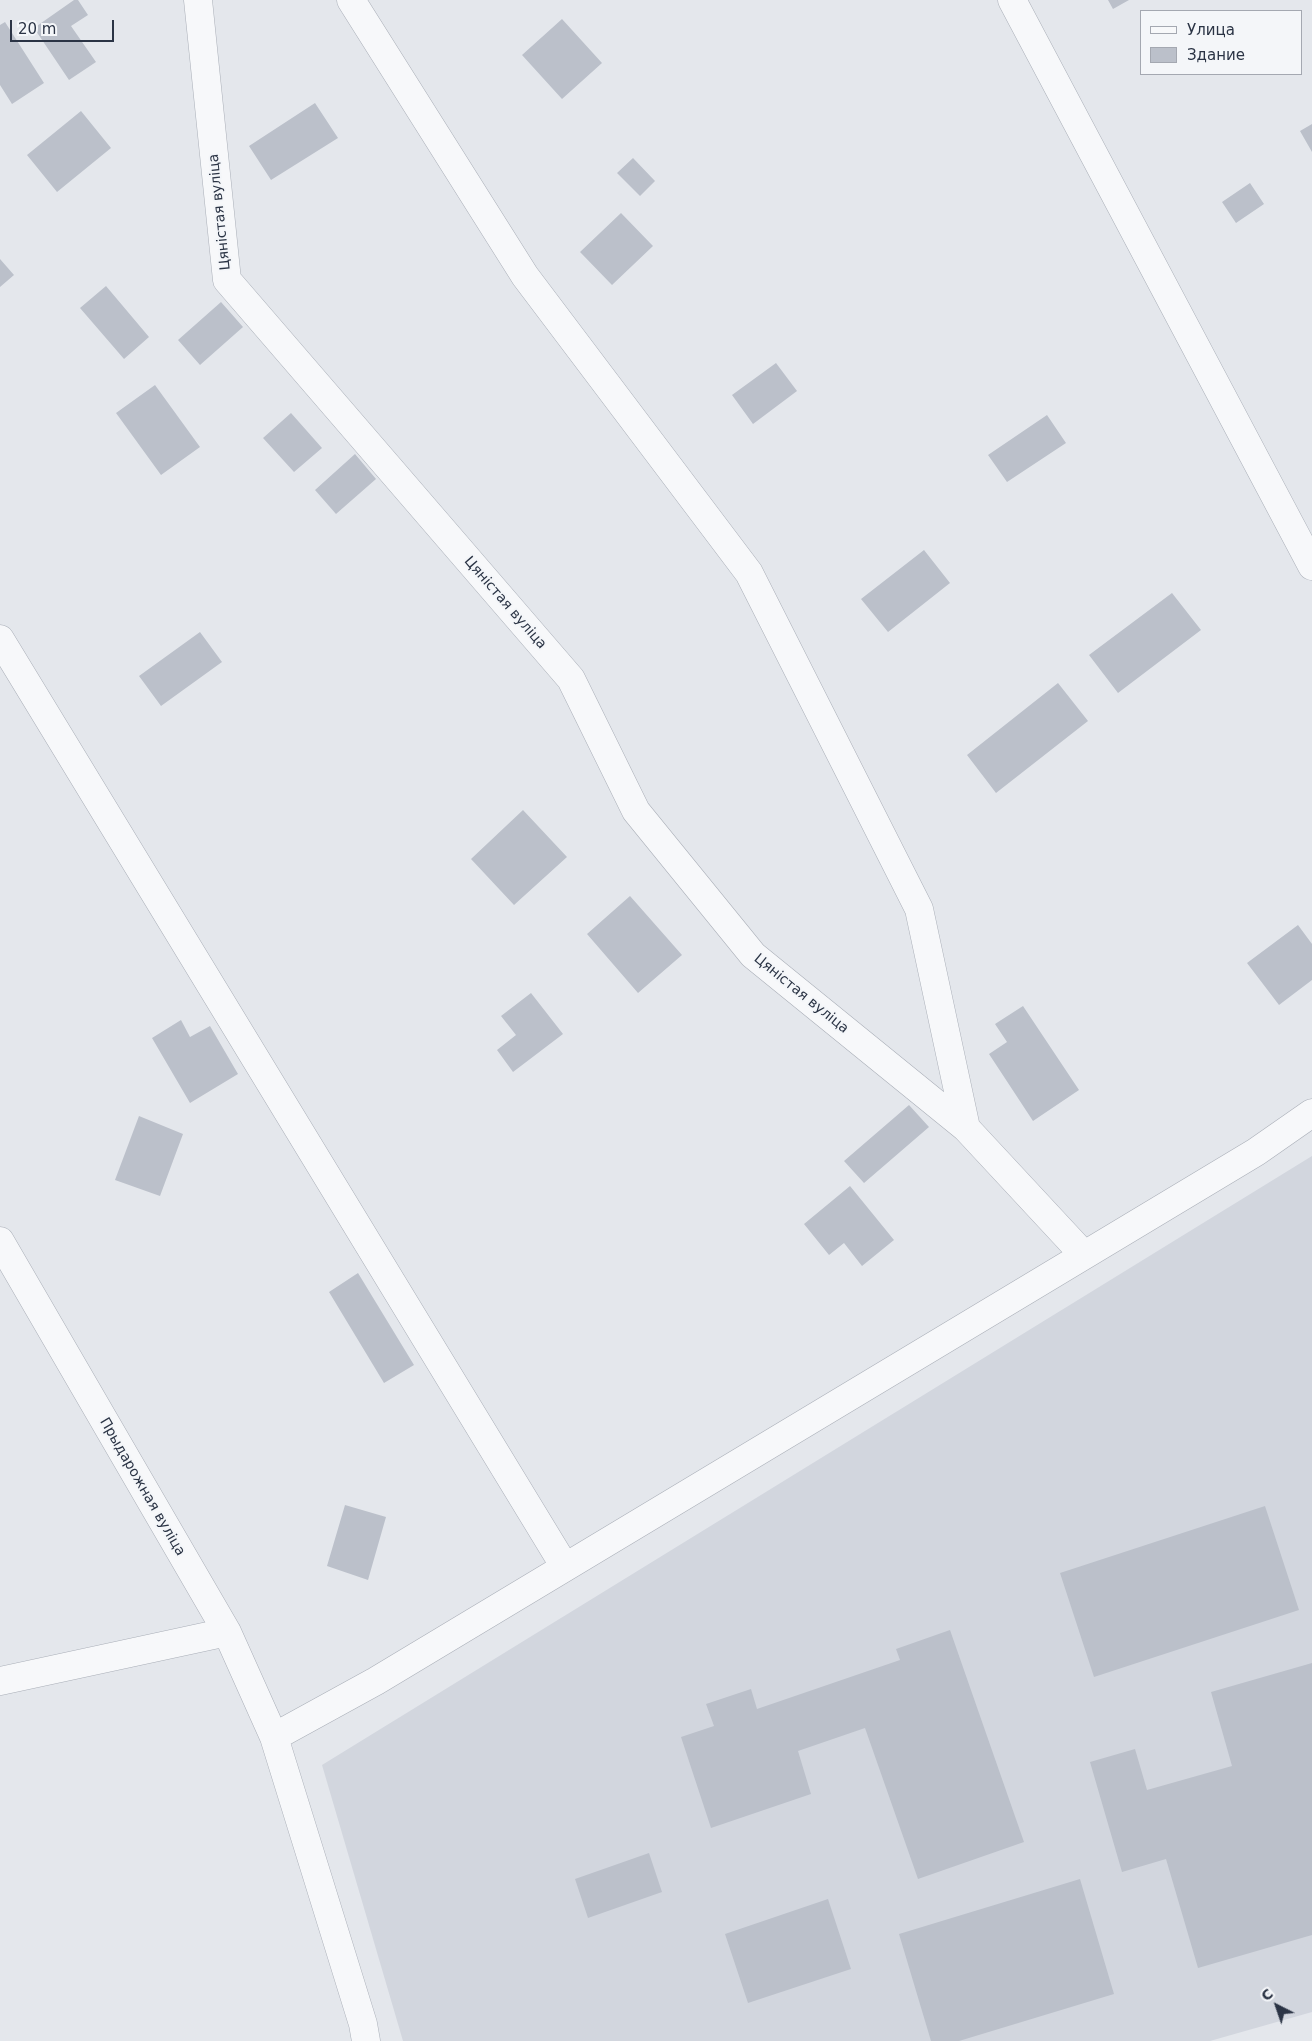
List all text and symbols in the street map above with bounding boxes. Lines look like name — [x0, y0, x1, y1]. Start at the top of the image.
scale bar — [12, 10, 116, 42]
legend — [1140, 10, 1302, 75]
text: 20 m — [18, 20, 56, 38]
text: Улица — [1187, 21, 1235, 39]
text: Здание — [1187, 46, 1245, 64]
street label: Цяністая вуліца — [206, 153, 234, 271]
street label: Цяністая вуліца — [460, 553, 550, 653]
street label: Цяністая вуліца — [750, 951, 852, 1037]
street label: Прыдарожная вуліца — [96, 1415, 188, 1559]
north arrow — [1252, 1981, 1302, 2031]
text: С — [1258, 1985, 1276, 2004]

